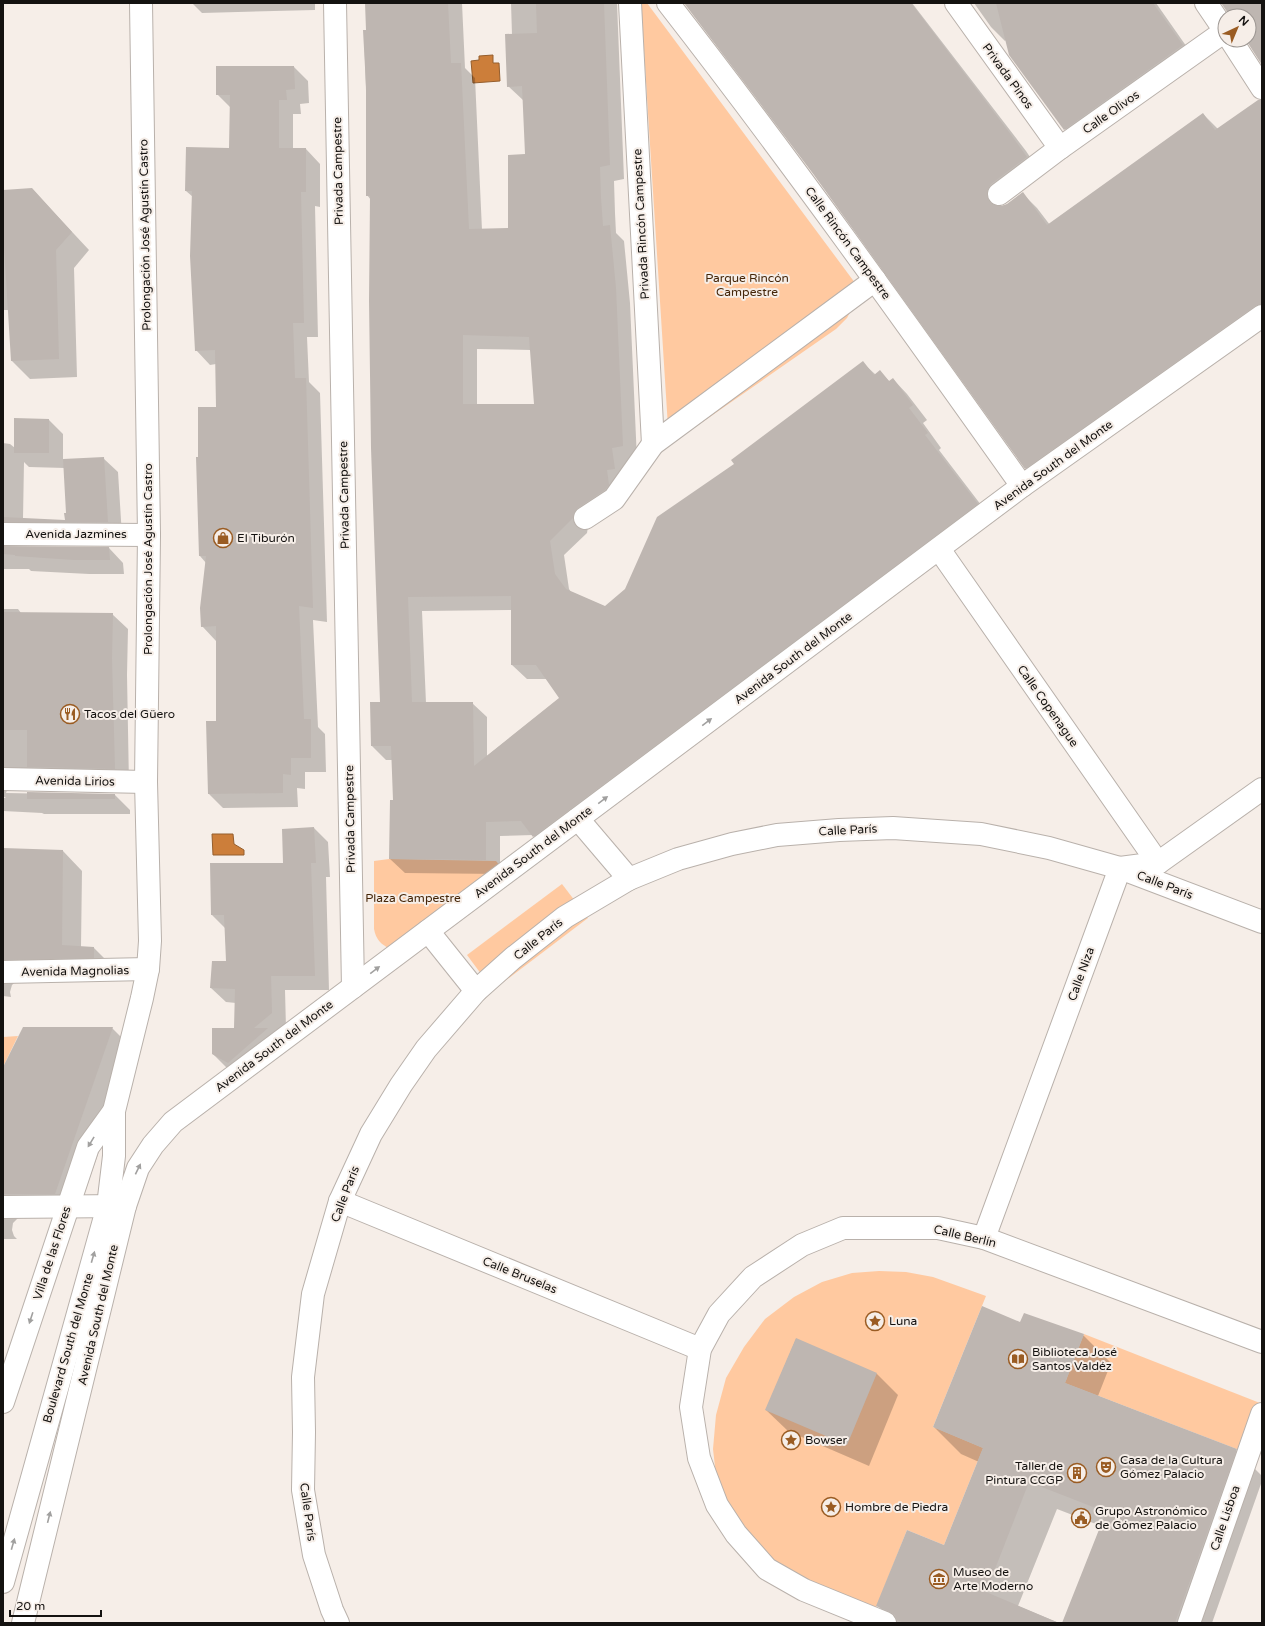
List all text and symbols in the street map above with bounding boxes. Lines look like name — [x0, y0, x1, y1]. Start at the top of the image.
north arrow — [1217, 8, 1257, 48]
text: N — [1236, 13, 1251, 29]
street label: Privada Pinos — [980, 41, 1037, 112]
street label: Calle Olivos — [1080, 87, 1142, 137]
street label: Privada Campestre — [330, 117, 346, 225]
street label: Prolongación José Agustín Castro — [136, 139, 154, 331]
street label: Privada Rincón Campestre — [630, 148, 652, 300]
street label: Calle Rincón Campestre — [802, 184, 894, 302]
park label: Parque Rincón Campestre — [705, 271, 789, 299]
street label: Avenida South del Monte — [991, 417, 1116, 513]
street label: Privada Campestre — [336, 441, 352, 549]
street label: Prolongación José Agustín Castro — [141, 463, 155, 655]
street label: Avenida Jazmines — [25, 527, 127, 541]
shop icon: El Tiburón — [212, 527, 234, 549]
place label: El Tiburón — [237, 531, 295, 545]
street label: Avenida South del Monte — [731, 609, 855, 707]
street label: Calle Copenague — [1015, 662, 1082, 750]
restaurant icon: Tacos del Güero — [59, 703, 81, 725]
place label: Tacos del Güero — [84, 707, 175, 721]
one-way arrow — [702, 719, 712, 727]
street label: Privada Campestre — [342, 765, 358, 873]
street label: Avenida Lirios — [35, 773, 115, 789]
one-way arrow — [598, 796, 608, 804]
street label: Avenida South del Monte — [471, 803, 595, 901]
street label: Calle París — [818, 821, 878, 839]
street label: Calle París — [1135, 868, 1195, 902]
park label: Plaza Campestre — [365, 891, 461, 905]
street label: Calle París — [511, 915, 565, 963]
street label: Calle Niza — [1065, 945, 1097, 1003]
street label: Avenida Magnolias — [21, 963, 130, 979]
one-way arrow — [370, 966, 381, 974]
street label: Avenida South del Monte — [212, 997, 336, 1095]
one-way arrow — [87, 1136, 94, 1148]
one-way arrow — [135, 1163, 141, 1175]
street label: Calle París — [328, 1164, 362, 1224]
street label: Villa de las Flores — [30, 1204, 74, 1302]
street label: Calle Berlín — [932, 1222, 998, 1250]
street label: Avenida South del Monte — [75, 1243, 121, 1387]
one-way arrow — [90, 1251, 96, 1263]
street label: Calle Bruselas — [481, 1254, 560, 1296]
street label: Boulevard South del Monte — [40, 1271, 96, 1425]
place icon: Luna — [864, 1310, 886, 1332]
one-way arrow — [28, 1312, 34, 1324]
place label: Luna — [889, 1314, 917, 1328]
place label: Biblioteca José Santos Valdéz — [1032, 1345, 1117, 1373]
library icon: Biblioteca José Santos Valdéz — [1007, 1348, 1029, 1370]
place icon: Bowser — [780, 1429, 802, 1451]
place label: Bowser — [805, 1433, 848, 1447]
place label: Casa de la Cultura Gómez Palacio — [1120, 1453, 1223, 1481]
theatre icon: Casa de la Cultura Gómez Palacio — [1095, 1456, 1117, 1478]
place label: Taller de Pintura CCGP — [985, 1459, 1063, 1487]
building icon: Taller de Pintura CCGP — [1066, 1462, 1088, 1484]
street label: Calle París — [297, 1482, 319, 1542]
street label: Calle Lisboa — [1207, 1483, 1243, 1553]
place icon: Hombre de Piedra — [820, 1496, 842, 1518]
place label: Hombre de Piedra — [845, 1500, 948, 1514]
place label: Grupo Astronómico de Gómez Palacio — [1095, 1504, 1207, 1532]
public building icon: Grupo Astronómico de Gómez Palacio — [1070, 1507, 1092, 1529]
one-way arrow — [47, 1511, 53, 1523]
one-way arrow — [11, 1538, 17, 1550]
place label: Museo de Arte Moderno — [953, 1565, 1033, 1593]
museum icon: Museo de Arte Moderno — [928, 1568, 950, 1590]
scale bar — [10, 1592, 101, 1618]
text: 20 m — [16, 1599, 45, 1613]

